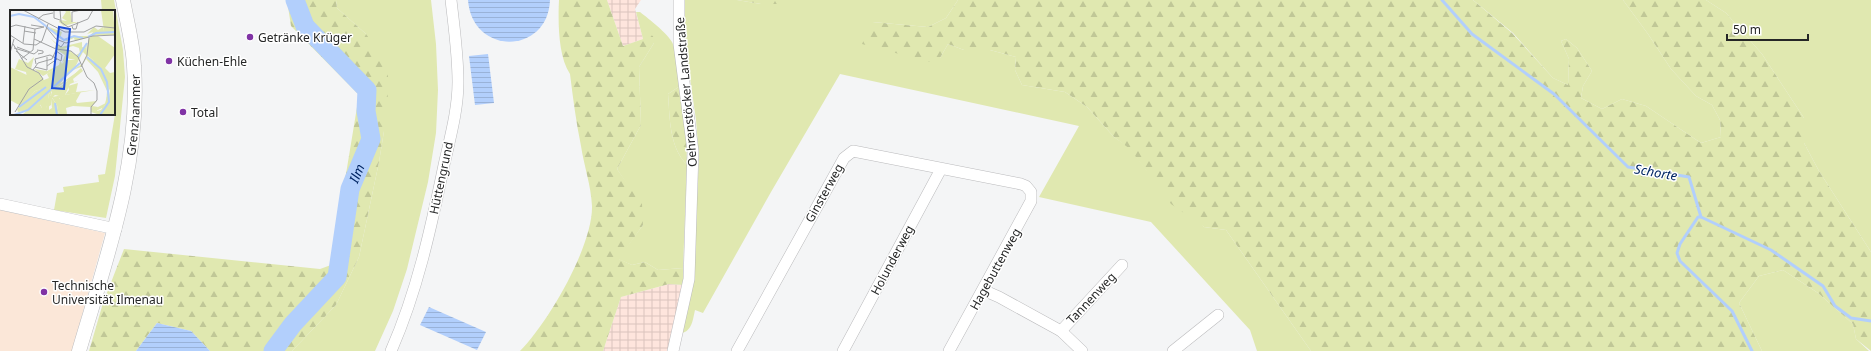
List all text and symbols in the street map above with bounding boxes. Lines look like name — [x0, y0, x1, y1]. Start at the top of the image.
inset map — [10, 10, 115, 115]
street label: Oehrenstöcker Landstraße — [671, 16, 701, 168]
scale bar — [1727, 16, 1808, 42]
text: 50 m — [1733, 21, 1761, 38]
place label: Getränke Krüger — [258, 29, 352, 46]
marker: Getränke Krüger — [245, 32, 255, 42]
place label: Küchen-Ehle — [177, 53, 247, 70]
marker: Küchen-Ehle — [164, 56, 174, 66]
street label: Grenzhammer — [122, 74, 143, 157]
place label: Total — [191, 104, 218, 121]
marker: Total — [178, 107, 188, 117]
street label: Hüttengrund — [425, 140, 457, 216]
water label: Schorte — [1633, 159, 1679, 185]
water label: Ilm — [344, 161, 369, 186]
street label: Ginsterweg — [801, 161, 847, 225]
street label: Holunderweg — [866, 222, 918, 298]
street label: Hagebuttenweg — [966, 225, 1024, 313]
street label: Tannenweg — [1063, 268, 1119, 328]
place label: Technische Universität Ilmenau — [52, 277, 163, 308]
marker: Technische Universität Ilmenau — [39, 287, 49, 297]

